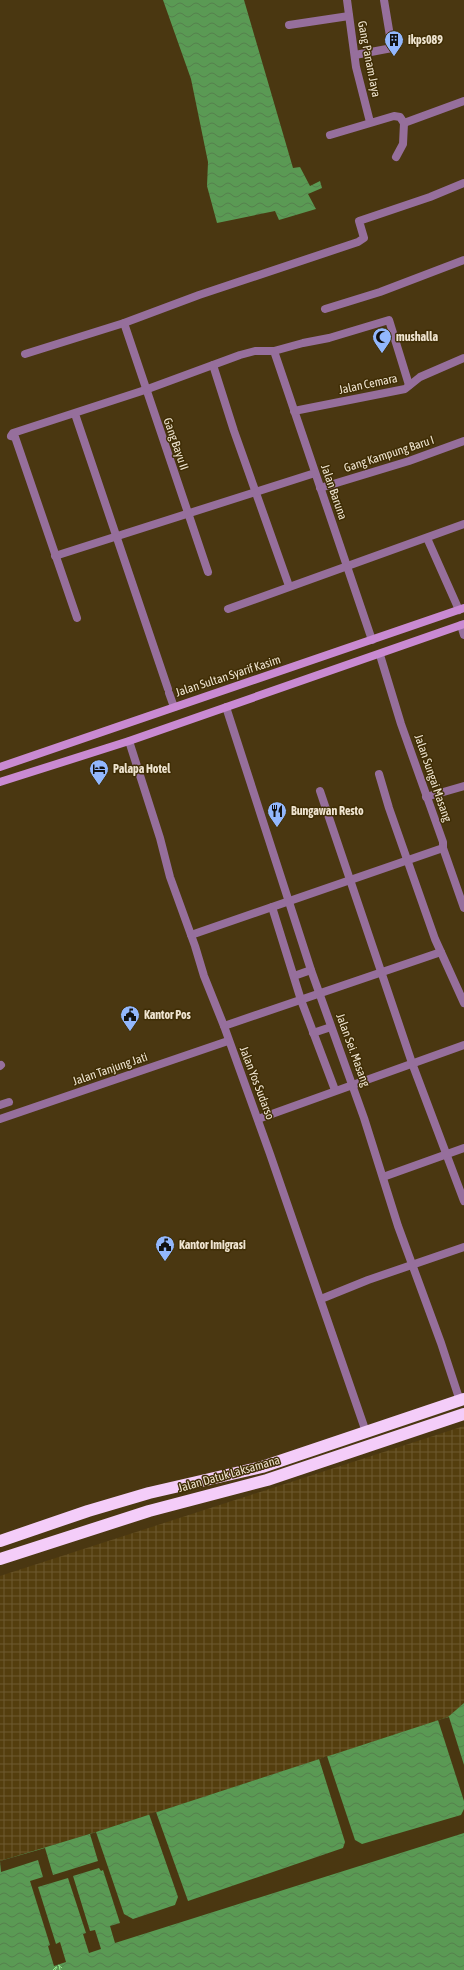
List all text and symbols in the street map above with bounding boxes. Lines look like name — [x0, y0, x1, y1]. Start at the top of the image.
street label: Gang Panam Jaya — [355, 20, 383, 98]
building icon: ikps089 — [383, 29, 405, 57]
place label: ikps089 — [408, 33, 443, 47]
mosque icon: mushalla — [371, 326, 393, 354]
place label: mushalla — [396, 330, 438, 344]
street label: Jalan Cemara — [337, 371, 399, 397]
street label: Gang Bayu II — [161, 416, 191, 472]
street label: Gang Kampung Baru I — [342, 433, 436, 475]
street label: Jalan Baruna — [318, 462, 350, 522]
street label: Jalan Sultan Syarif Kasim — [174, 652, 282, 700]
street label: Jalan Sungai Masang — [411, 732, 455, 824]
hotel icon: Palapa Hotel — [88, 758, 110, 786]
place label: Palapa Hotel — [113, 762, 171, 776]
restaurant icon: Bungawan Resto — [266, 800, 288, 828]
place label: Bungawan Resto — [291, 804, 364, 818]
public building icon: Kantor Pos — [119, 1004, 141, 1032]
place label: Kantor Pos — [144, 1008, 192, 1022]
street label: Jalan Sei. Masang — [333, 1011, 373, 1089]
street label: Jalan Yos Sudarso — [237, 1044, 278, 1122]
street label: Jalan Tanjung Jati — [71, 1050, 149, 1088]
public building icon: Kantor Imigrasi — [154, 1234, 176, 1262]
place label: Kantor Imigrasi — [179, 1238, 246, 1252]
street label: Jalan Datuk Laksamana — [177, 1453, 281, 1495]

